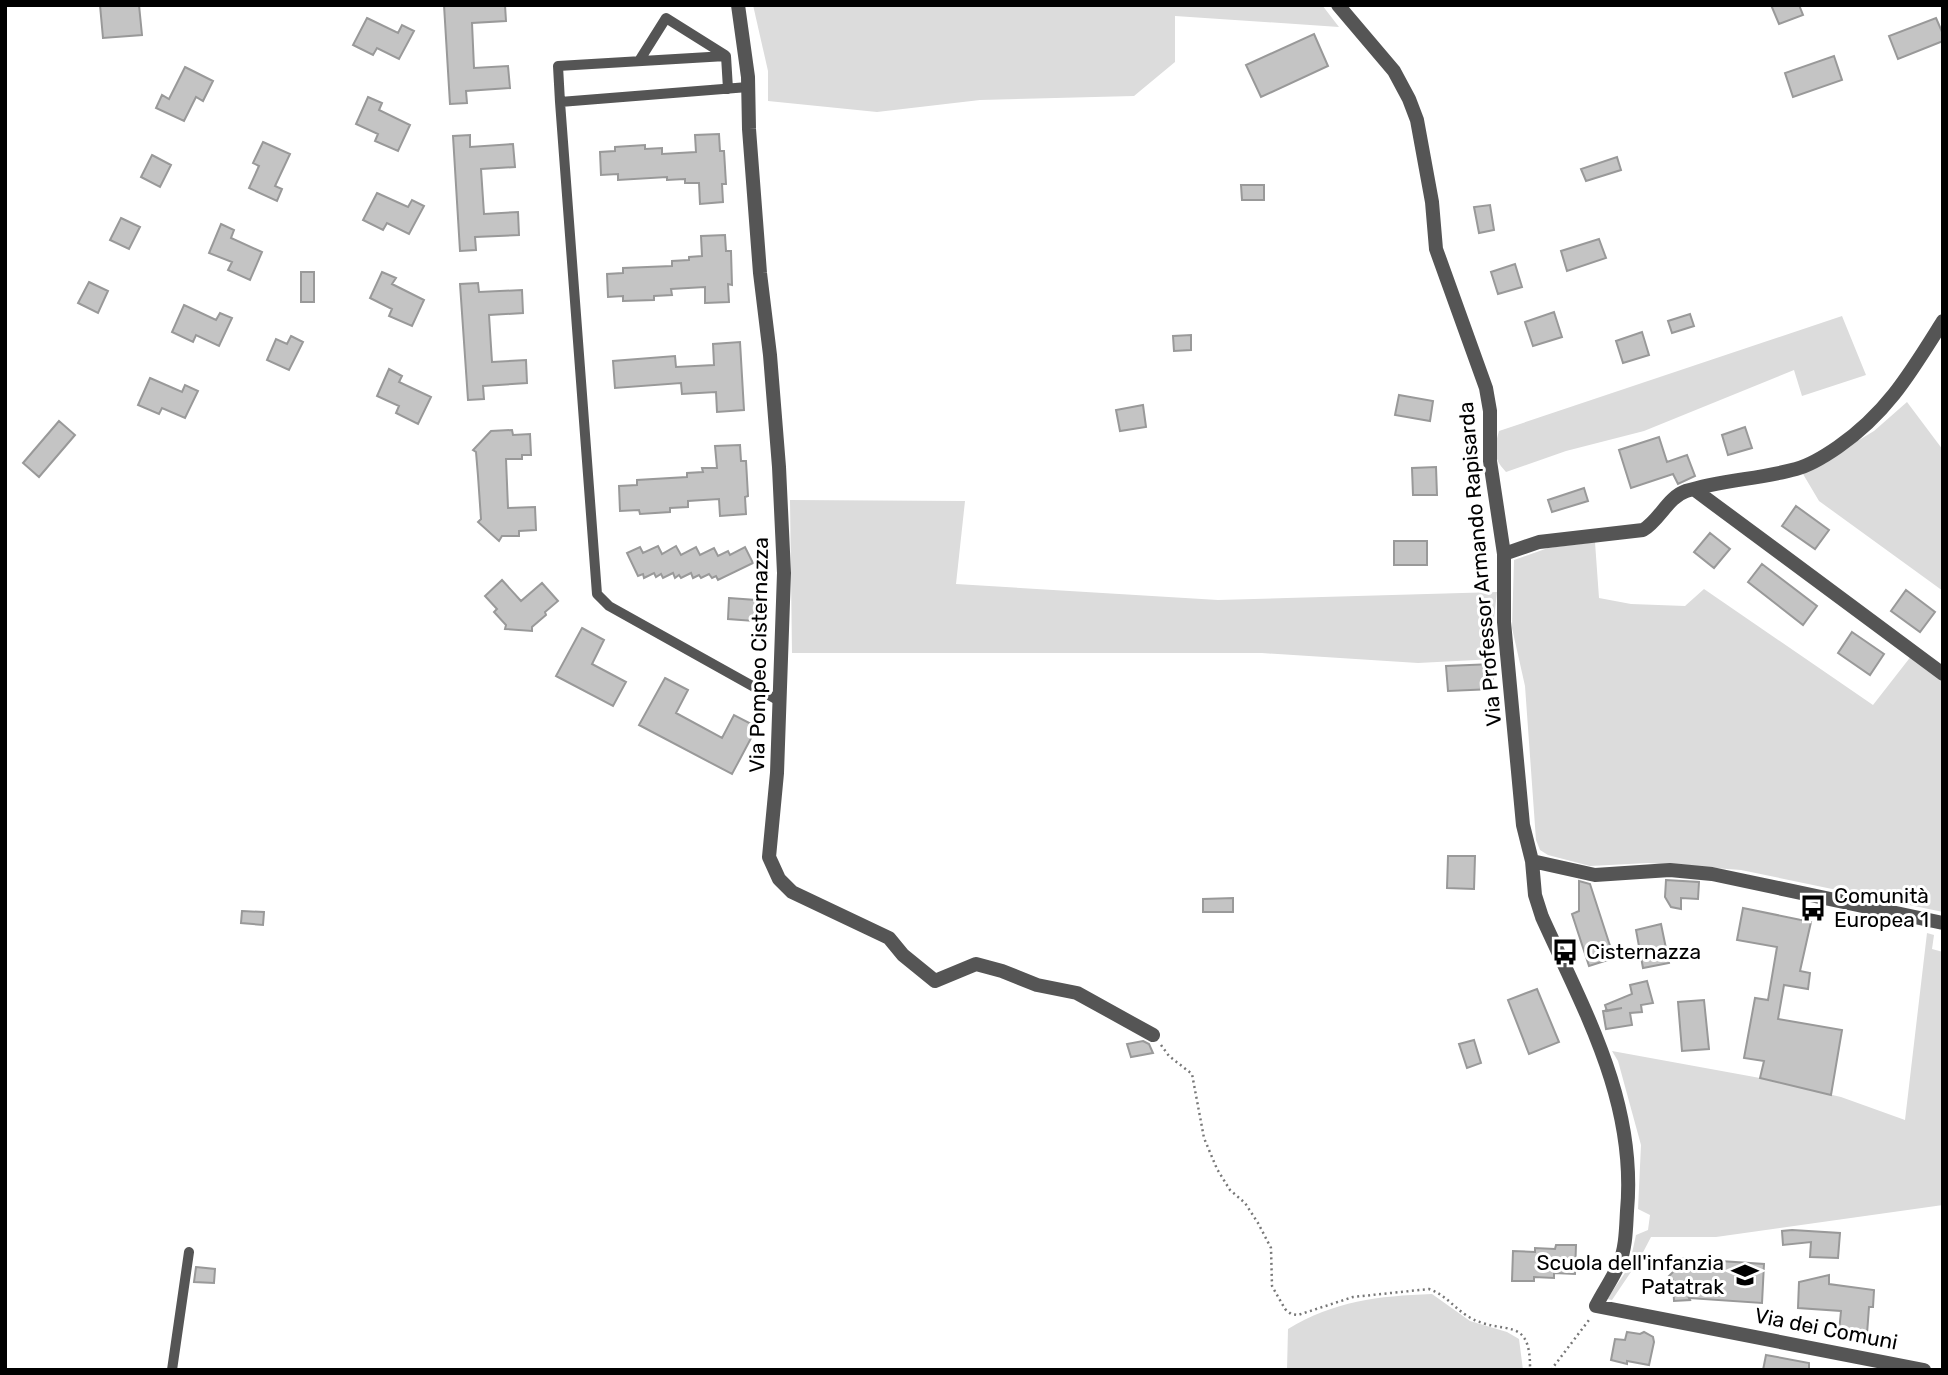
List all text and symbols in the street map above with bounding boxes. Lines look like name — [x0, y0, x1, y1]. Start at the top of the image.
street label: Via Professor Armando Rapisarda — [1453, 401, 1506, 727]
street label: Via Pompeo Cisternazza — [744, 537, 773, 773]
place label: Comunità Europea 1 — [1834, 883, 1929, 932]
bus stop icon: Comunità Europea 1 — [1798, 893, 1828, 923]
bus stop icon: Cisternazza — [1550, 937, 1580, 967]
place label: Cisternazza — [1586, 939, 1701, 964]
place label: Scuola dell'infanzia Patatrak — [1537, 1250, 1724, 1299]
school or university icon: Scuola dell'infanzia Patatrak — [1730, 1260, 1760, 1290]
street label: Via dei Comuni — [1752, 1302, 1900, 1355]

